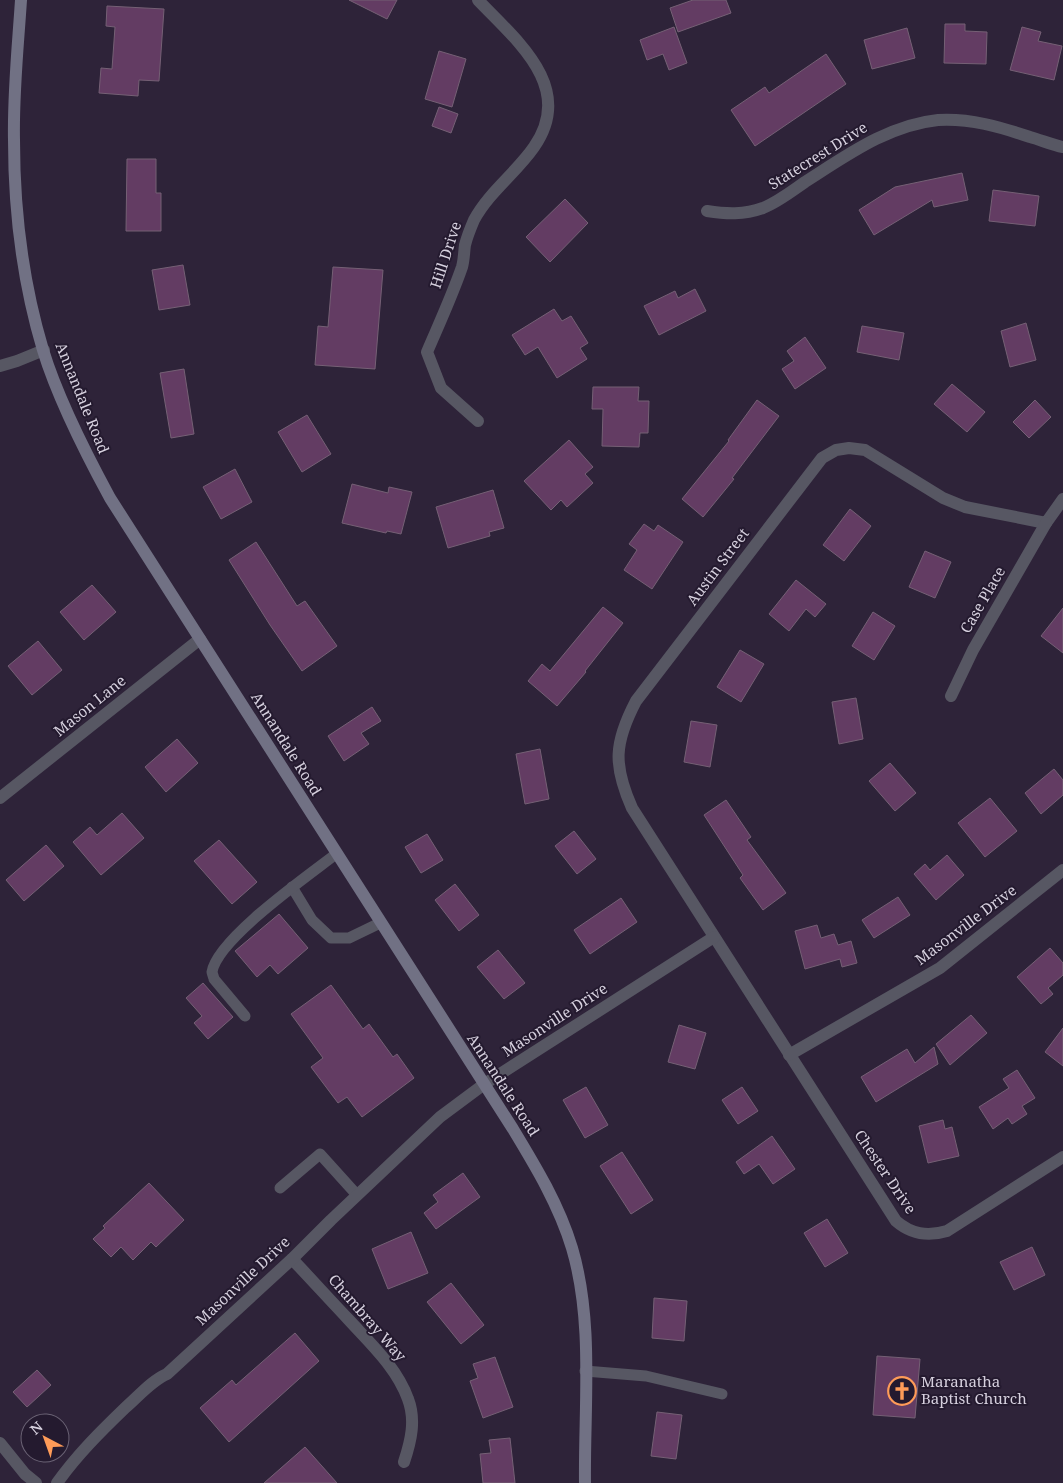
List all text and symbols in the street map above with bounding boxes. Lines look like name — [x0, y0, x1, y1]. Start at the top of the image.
street label: Statecrest Drive — [764, 117, 871, 194]
street label: Hill Drive — [425, 219, 465, 291]
street label: Annandale Road — [51, 339, 114, 456]
street label: Austin Street — [682, 524, 753, 609]
street label: Case Place — [955, 562, 1009, 637]
street label: Mason Lane — [49, 670, 129, 740]
street label: Annandale Road — [247, 688, 327, 799]
street label: Masonville Drive — [911, 880, 1020, 969]
street label: Masonville Drive — [498, 978, 611, 1061]
street label: Annandale Road — [463, 1029, 544, 1140]
street label: Chester Drive — [850, 1126, 921, 1217]
street label: Masonville Drive — [191, 1231, 294, 1329]
street label: Chambray Way — [324, 1270, 411, 1365]
place label: Maranatha Baptist Church — [921, 1371, 1027, 1408]
church icon: Maranatha Baptist Church — [887, 1376, 917, 1406]
north arrow — [20, 1413, 70, 1463]
text: N — [26, 1417, 47, 1439]

